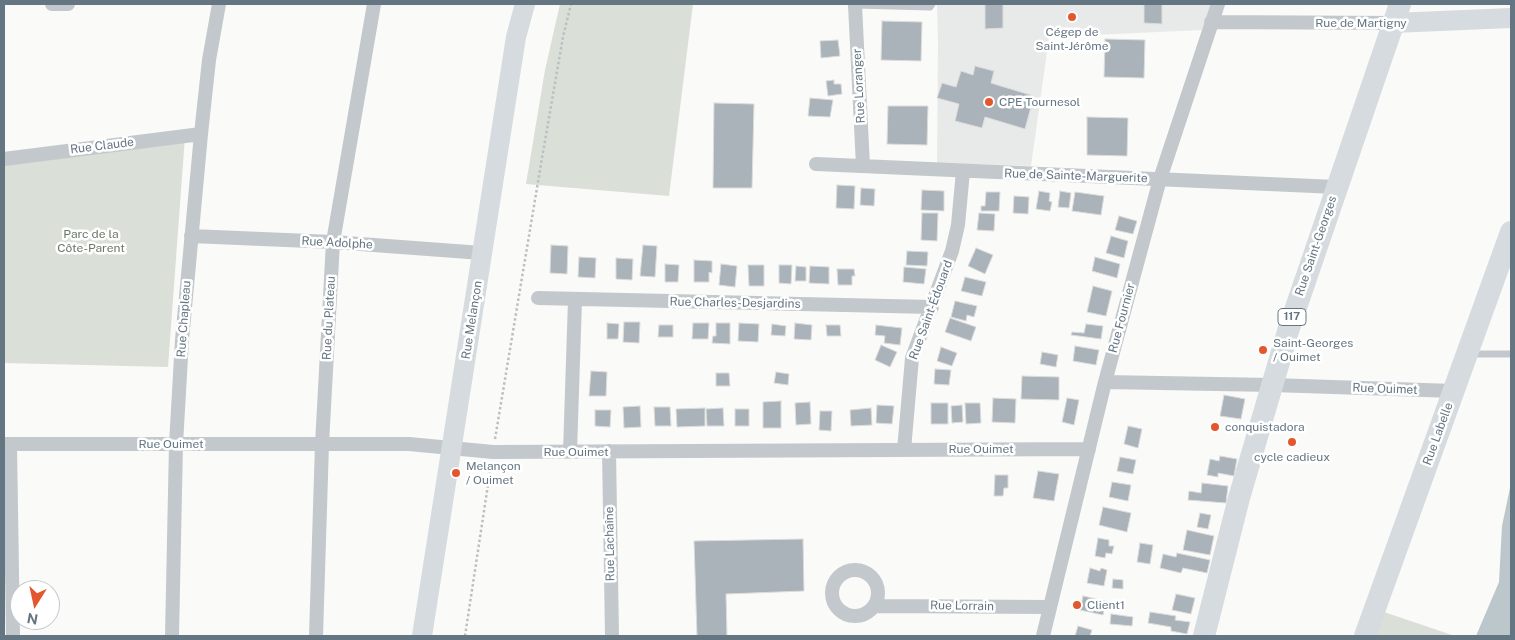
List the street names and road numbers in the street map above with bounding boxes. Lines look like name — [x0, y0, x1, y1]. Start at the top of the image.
street label: Rue de Martigny — [1315, 16, 1407, 30]
street label: Rue Loranger — [850, 48, 868, 124]
street label: Rue Claude — [69, 135, 135, 157]
street label: Rue de Sainte-Marguerite — [1004, 166, 1148, 186]
street label: Rue Saint-Georges — [1292, 194, 1340, 298]
street label: Rue Adolphe — [301, 234, 373, 252]
street label: Rue Saint-Édouard — [906, 258, 956, 362]
street label: Rue du Plateau — [320, 276, 338, 360]
street label: Rue Chapleau — [174, 280, 194, 358]
street label: Rue Melançon — [459, 280, 485, 360]
street label: Rue Fournier — [1106, 282, 1138, 354]
street label: Rue Charles-Desjardins — [669, 295, 801, 311]
road number: 117 — [1278, 308, 1306, 326]
street label: Rue Ouimet — [1352, 381, 1418, 397]
street label: Rue Labelle — [1420, 401, 1456, 467]
street label: Rue Ouimet — [138, 437, 204, 451]
street label: Rue Ouimet — [948, 442, 1014, 456]
street label: Rue Ouimet — [543, 445, 609, 459]
street label: Rue Lachaîne — [602, 507, 618, 581]
street label: Rue Lorrain — [930, 598, 994, 614]

